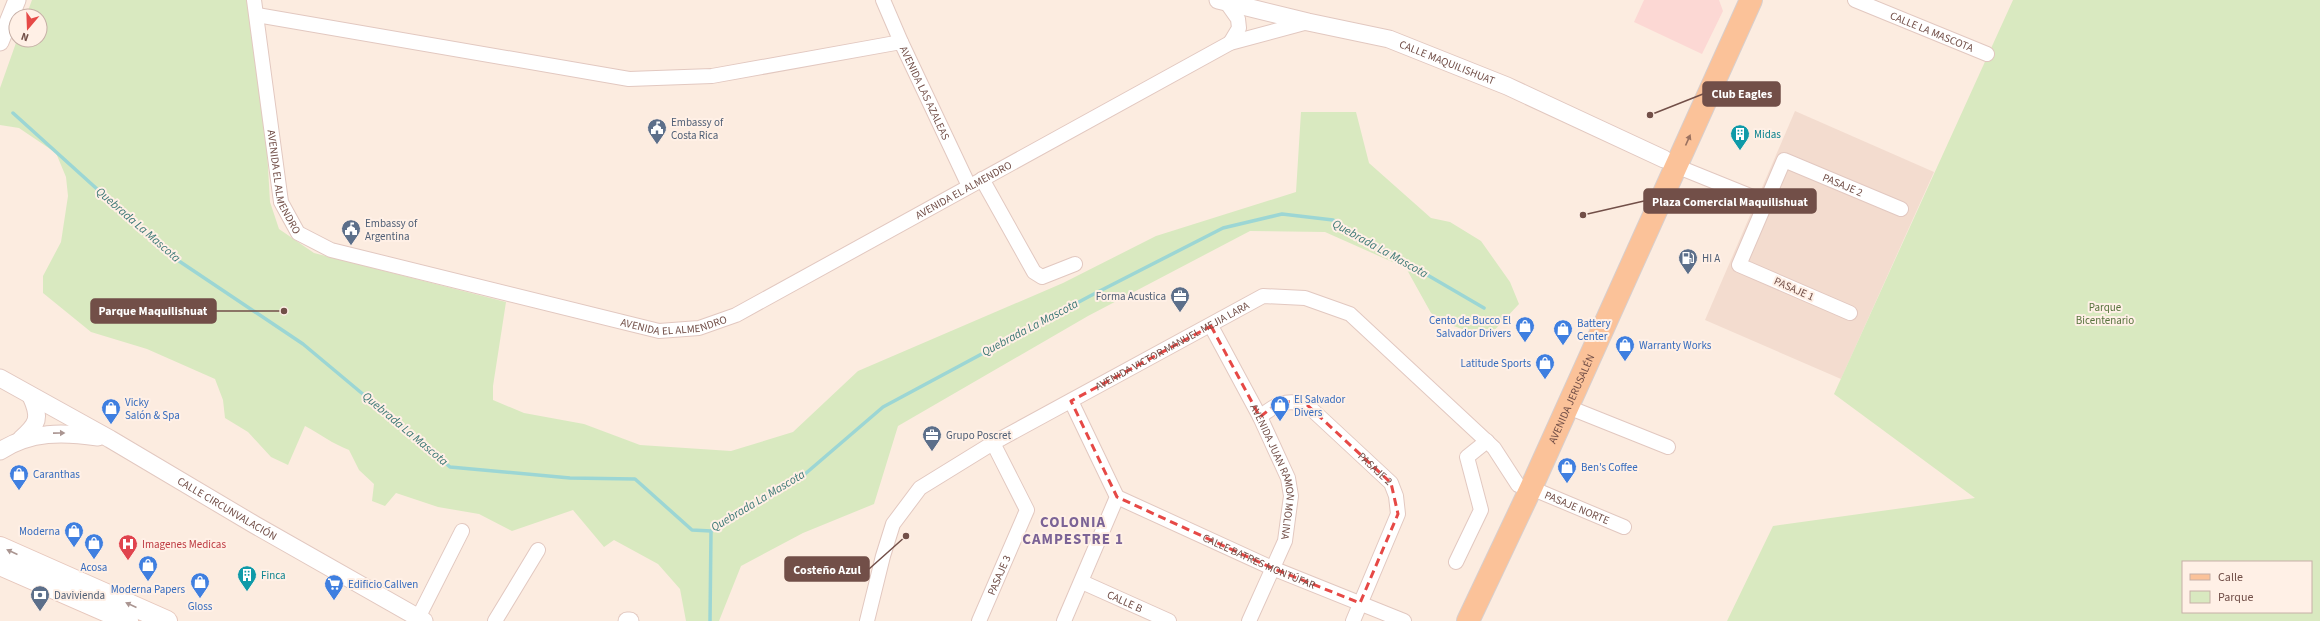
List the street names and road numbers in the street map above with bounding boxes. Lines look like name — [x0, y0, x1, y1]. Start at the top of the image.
street label: CALLE LA MASCOTA — [1888, 8, 1976, 55]
street label: CALLE MAQUILISHUAT — [1397, 36, 1497, 88]
street label: AVENIDA LAS AZALEAS — [896, 43, 954, 143]
street label: AVENIDA EL ALMENDRO — [264, 129, 305, 237]
street label: AVENIDA EL ALMENDRO — [912, 157, 1014, 222]
street label: PASAJE 2 — [1820, 170, 1865, 200]
street label: PASAJE 1 — [1772, 274, 1816, 304]
street label: AVENIDA VICTOR MANUEL MEJIA LARA — [1092, 297, 1252, 394]
street label: AVENIDA EL ALMENDRO — [619, 311, 729, 338]
street label: AVENIDA JERUSALÉN — [1544, 352, 1598, 446]
street label: AVENIDA JUAN RAMON MOLINA — [1247, 401, 1299, 541]
street label: PASAJE 2 — [1355, 449, 1396, 488]
street label: CALLE CIRCUNVALACIÓN — [175, 473, 280, 543]
street label: PASAJE NORTE — [1542, 487, 1612, 528]
street label: CALLE BATRES MONTÚFAR — [1200, 530, 1318, 592]
street label: PASAJE 3 — [984, 553, 1014, 598]
street label: CALLE B — [1105, 587, 1146, 616]

